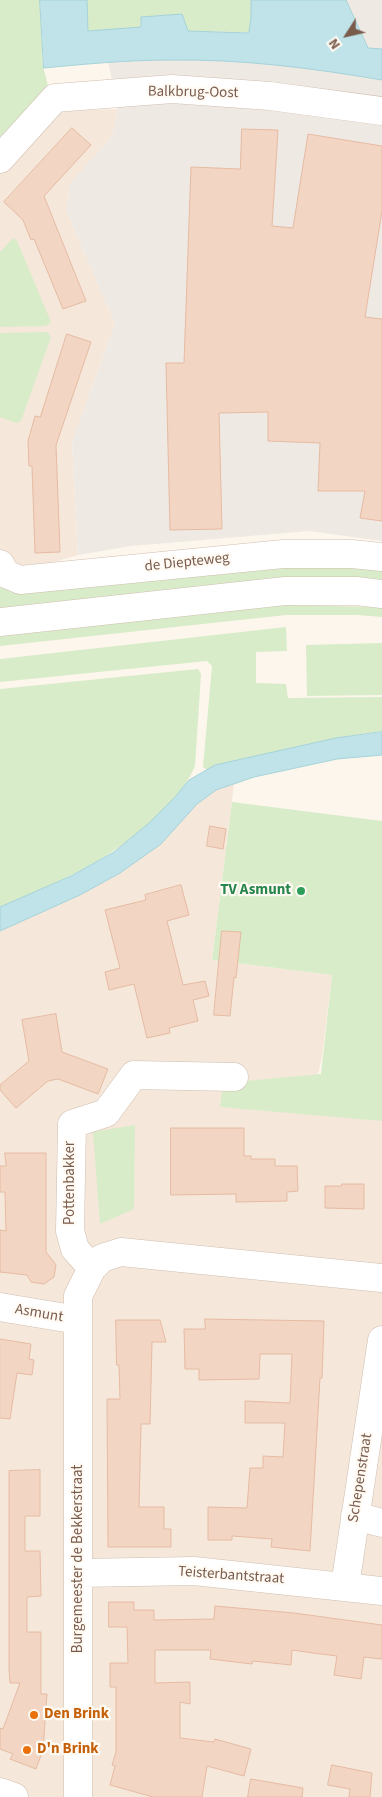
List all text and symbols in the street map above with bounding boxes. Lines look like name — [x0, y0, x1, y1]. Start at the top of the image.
north arrow — [322, 10, 372, 60]
text: N — [324, 34, 346, 53]
street label: Balkbrug-Oost — [148, 83, 238, 103]
street label: de Diepteweg — [144, 550, 230, 576]
place label: TV Asmunt — [220, 882, 291, 900]
marker: TV Asmunt — [295, 885, 307, 897]
street label: Pottenbakker — [62, 1141, 80, 1225]
street label: Asmunt — [13, 1301, 65, 1327]
street label: Schepenstraat — [345, 1432, 377, 1524]
street label: Burgemeester de Bekkerstraat — [70, 1465, 88, 1653]
street label: Teisterbantstraat — [177, 1563, 285, 1589]
place label: Den Brink — [44, 1706, 109, 1724]
marker: Den Brink — [28, 1709, 40, 1721]
place label: D'n Brink — [37, 1741, 99, 1759]
marker: D'n Brink — [21, 1744, 33, 1756]

